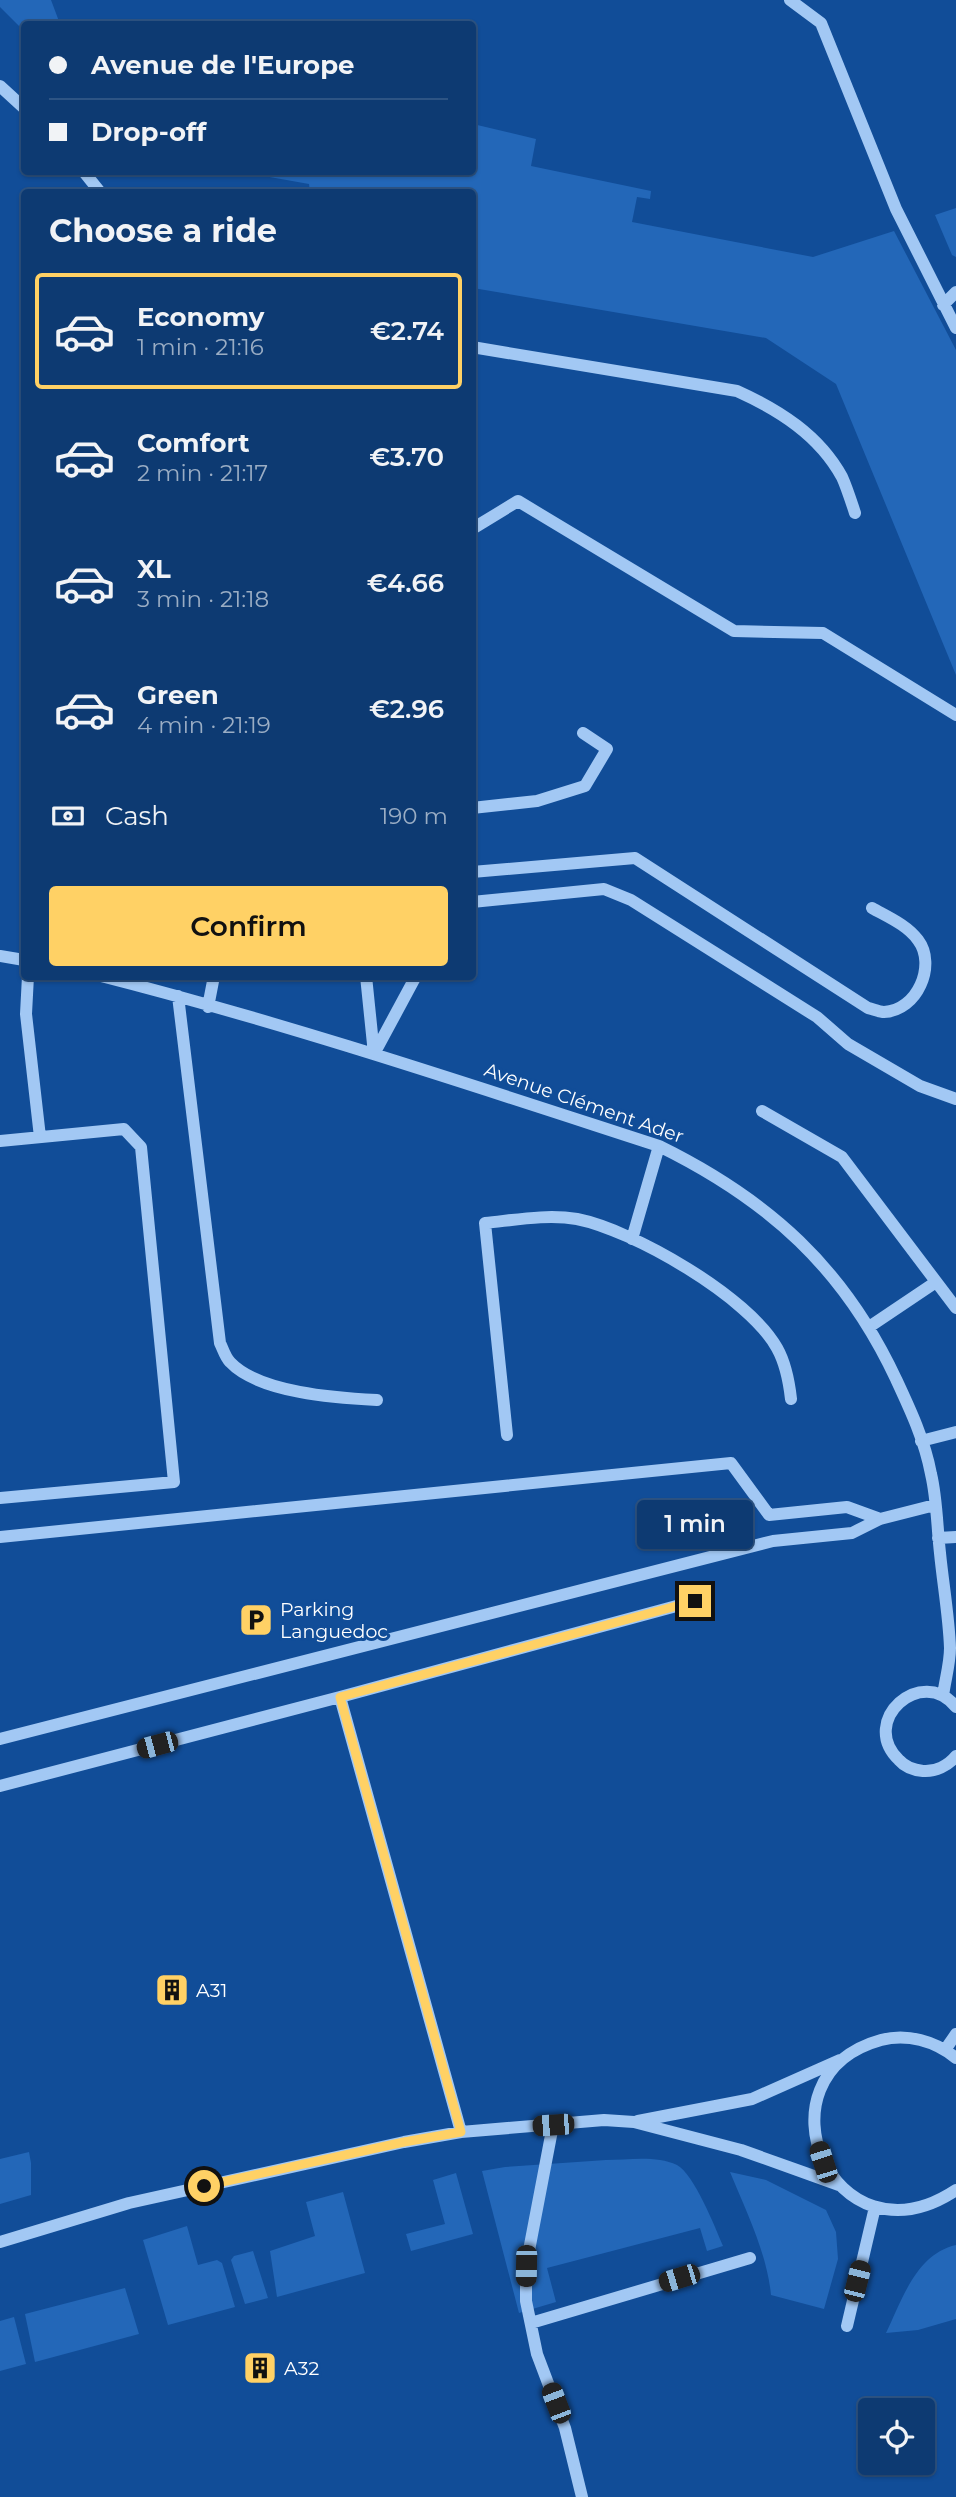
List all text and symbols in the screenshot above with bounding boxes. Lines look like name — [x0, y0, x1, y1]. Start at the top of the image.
text: Avenue de l'Europe — [91, 49, 354, 81]
text: Drop-off — [91, 116, 206, 148]
text: Choose a ride — [49, 211, 277, 250]
icon: car — [53, 300, 116, 363]
text: Economy — [137, 301, 264, 333]
text: €2.74 — [370, 315, 444, 347]
text: 1 min · 21:16 — [137, 333, 264, 361]
icon: car — [53, 426, 116, 489]
text: Comfort — [137, 427, 249, 459]
text: €3.70 — [369, 441, 444, 473]
text: 2 min · 21:17 — [137, 459, 268, 487]
icon: car — [53, 552, 116, 615]
text: XL — [137, 553, 171, 585]
text: €4.66 — [367, 567, 444, 599]
text: 3 min · 21:18 — [137, 585, 269, 613]
icon: car — [53, 678, 116, 741]
text: Green — [137, 679, 219, 711]
text: €2.96 — [369, 693, 444, 725]
text: 4 min · 21:19 — [137, 711, 271, 739]
icon: cash — [49, 797, 87, 835]
text: Cash — [105, 800, 169, 832]
text: 190 m — [380, 802, 448, 830]
button: Confirm — [49, 886, 448, 966]
street label: Avenue Clément Ader — [481, 1058, 687, 1148]
callout: 1 min — [637, 1500, 753, 1548]
text: 1 min — [664, 1510, 726, 1538]
route end — [679, 1585, 711, 1617]
place label: Parking Languedoc — [280, 1598, 388, 1643]
parking icon: Parking Languedoc — [237, 1601, 275, 1639]
car — [134, 1729, 181, 1761]
building icon: A31 — [153, 1971, 191, 2009]
place label: A31 — [196, 1979, 227, 2002]
car — [532, 2113, 575, 2137]
car — [807, 2139, 840, 2185]
route start — [188, 2170, 220, 2202]
car — [516, 2245, 537, 2287]
car — [842, 2258, 873, 2304]
car — [656, 2262, 703, 2294]
building icon: A32 — [241, 2349, 279, 2387]
place label: A32 — [284, 2357, 319, 2380]
car — [539, 2380, 574, 2426]
map controls — [858, 2398, 935, 2475]
button: locate — [858, 2398, 935, 2475]

